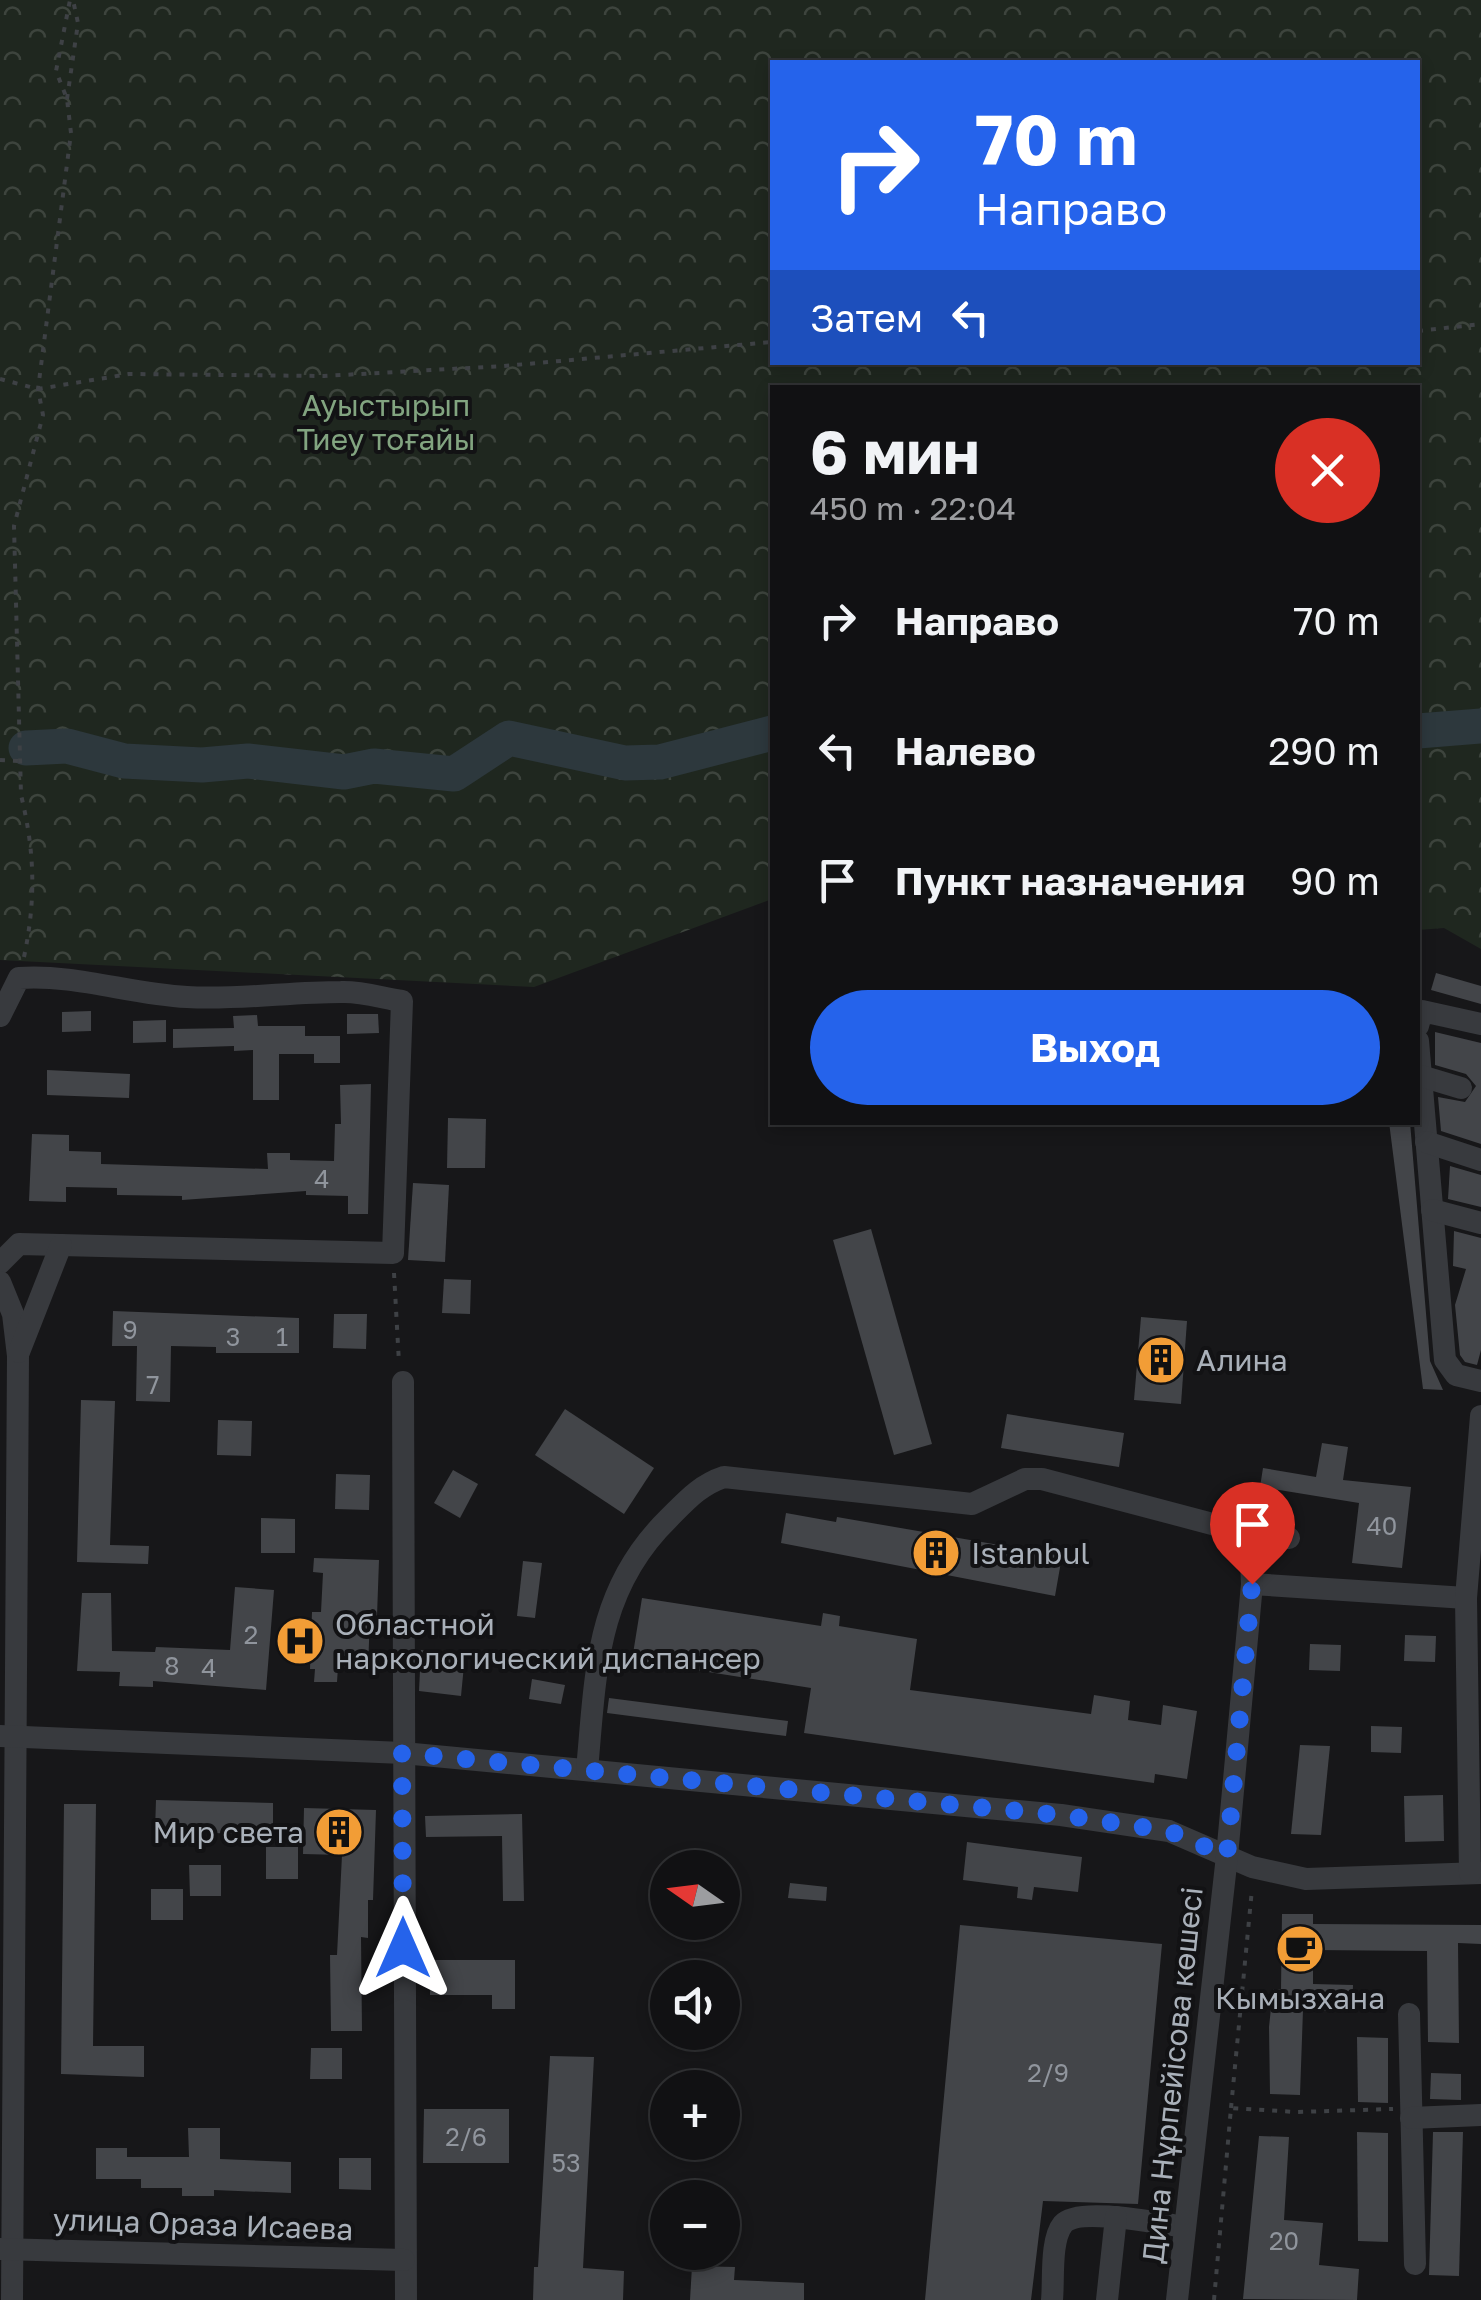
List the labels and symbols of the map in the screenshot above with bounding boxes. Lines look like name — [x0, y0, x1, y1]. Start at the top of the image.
park label: Ауыстырып Тиеу тоғайы — [296, 387, 476, 457]
house number: 4 — [314, 1163, 330, 1194]
house number: 9 — [122, 1314, 138, 1345]
house number: 3 — [226, 1321, 240, 1352]
house number: 1 — [276, 1321, 288, 1352]
building icon: Алина — [1135, 1334, 1187, 1386]
place label: Алина — [1196, 1342, 1288, 1378]
house number: 7 — [146, 1369, 160, 1400]
pin — [1210, 1482, 1295, 1585]
house number: 40 — [1367, 1510, 1397, 1541]
building icon: Istanbul — [910, 1527, 962, 1579]
place label: Istanbul — [971, 1535, 1090, 1571]
place label: Областной наркологический диспансер — [335, 1606, 761, 1676]
hospital icon: Областной наркологический диспансер — [274, 1615, 326, 1667]
house number: 2 — [244, 1619, 258, 1650]
house number: 8 — [164, 1650, 180, 1681]
house number: 4 — [201, 1652, 217, 1683]
building icon: Мир света — [313, 1806, 365, 1858]
place label: Мир света — [153, 1814, 304, 1850]
north arrow — [650, 1850, 740, 1940]
street label: Дина Нұрпейісова көшесі — [1134, 1885, 1210, 2265]
position arrow — [351, 1896, 455, 2000]
cafe icon: Кымызхана — [1274, 1923, 1326, 1975]
place label: Кымызхана — [1215, 1980, 1385, 2016]
house number: 2/9 — [1027, 2057, 1069, 2088]
house number: 2/6 — [445, 2121, 487, 2152]
house number: 53 — [551, 2147, 581, 2178]
street label: улица Ораза Исаева — [52, 2201, 354, 2247]
house number: 20 — [1269, 2225, 1299, 2256]

